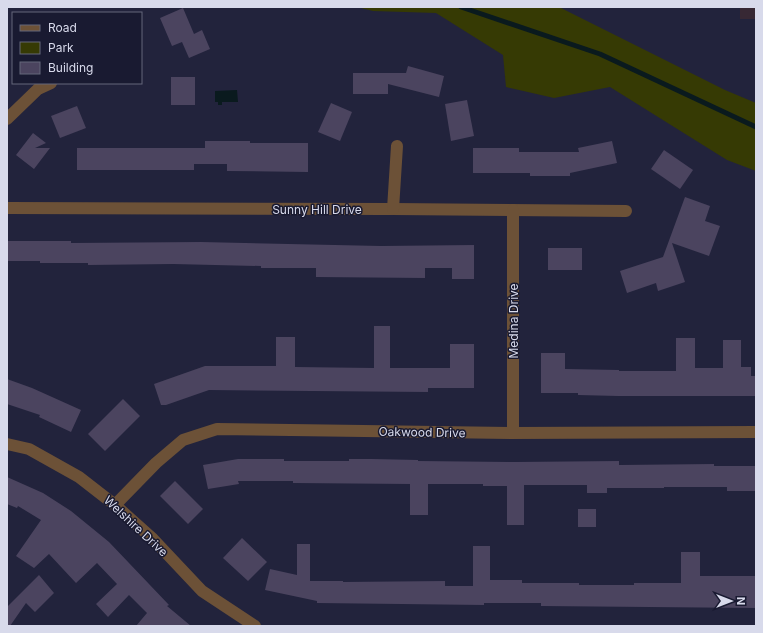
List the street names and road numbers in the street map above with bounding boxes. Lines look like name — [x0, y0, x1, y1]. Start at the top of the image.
street label: Sunny Hill Drive — [272, 202, 362, 217]
street label: Medina Drive — [506, 283, 521, 359]
street label: Oakwood Drive — [378, 424, 466, 440]
street label: Welshire Drive — [101, 493, 171, 559]

